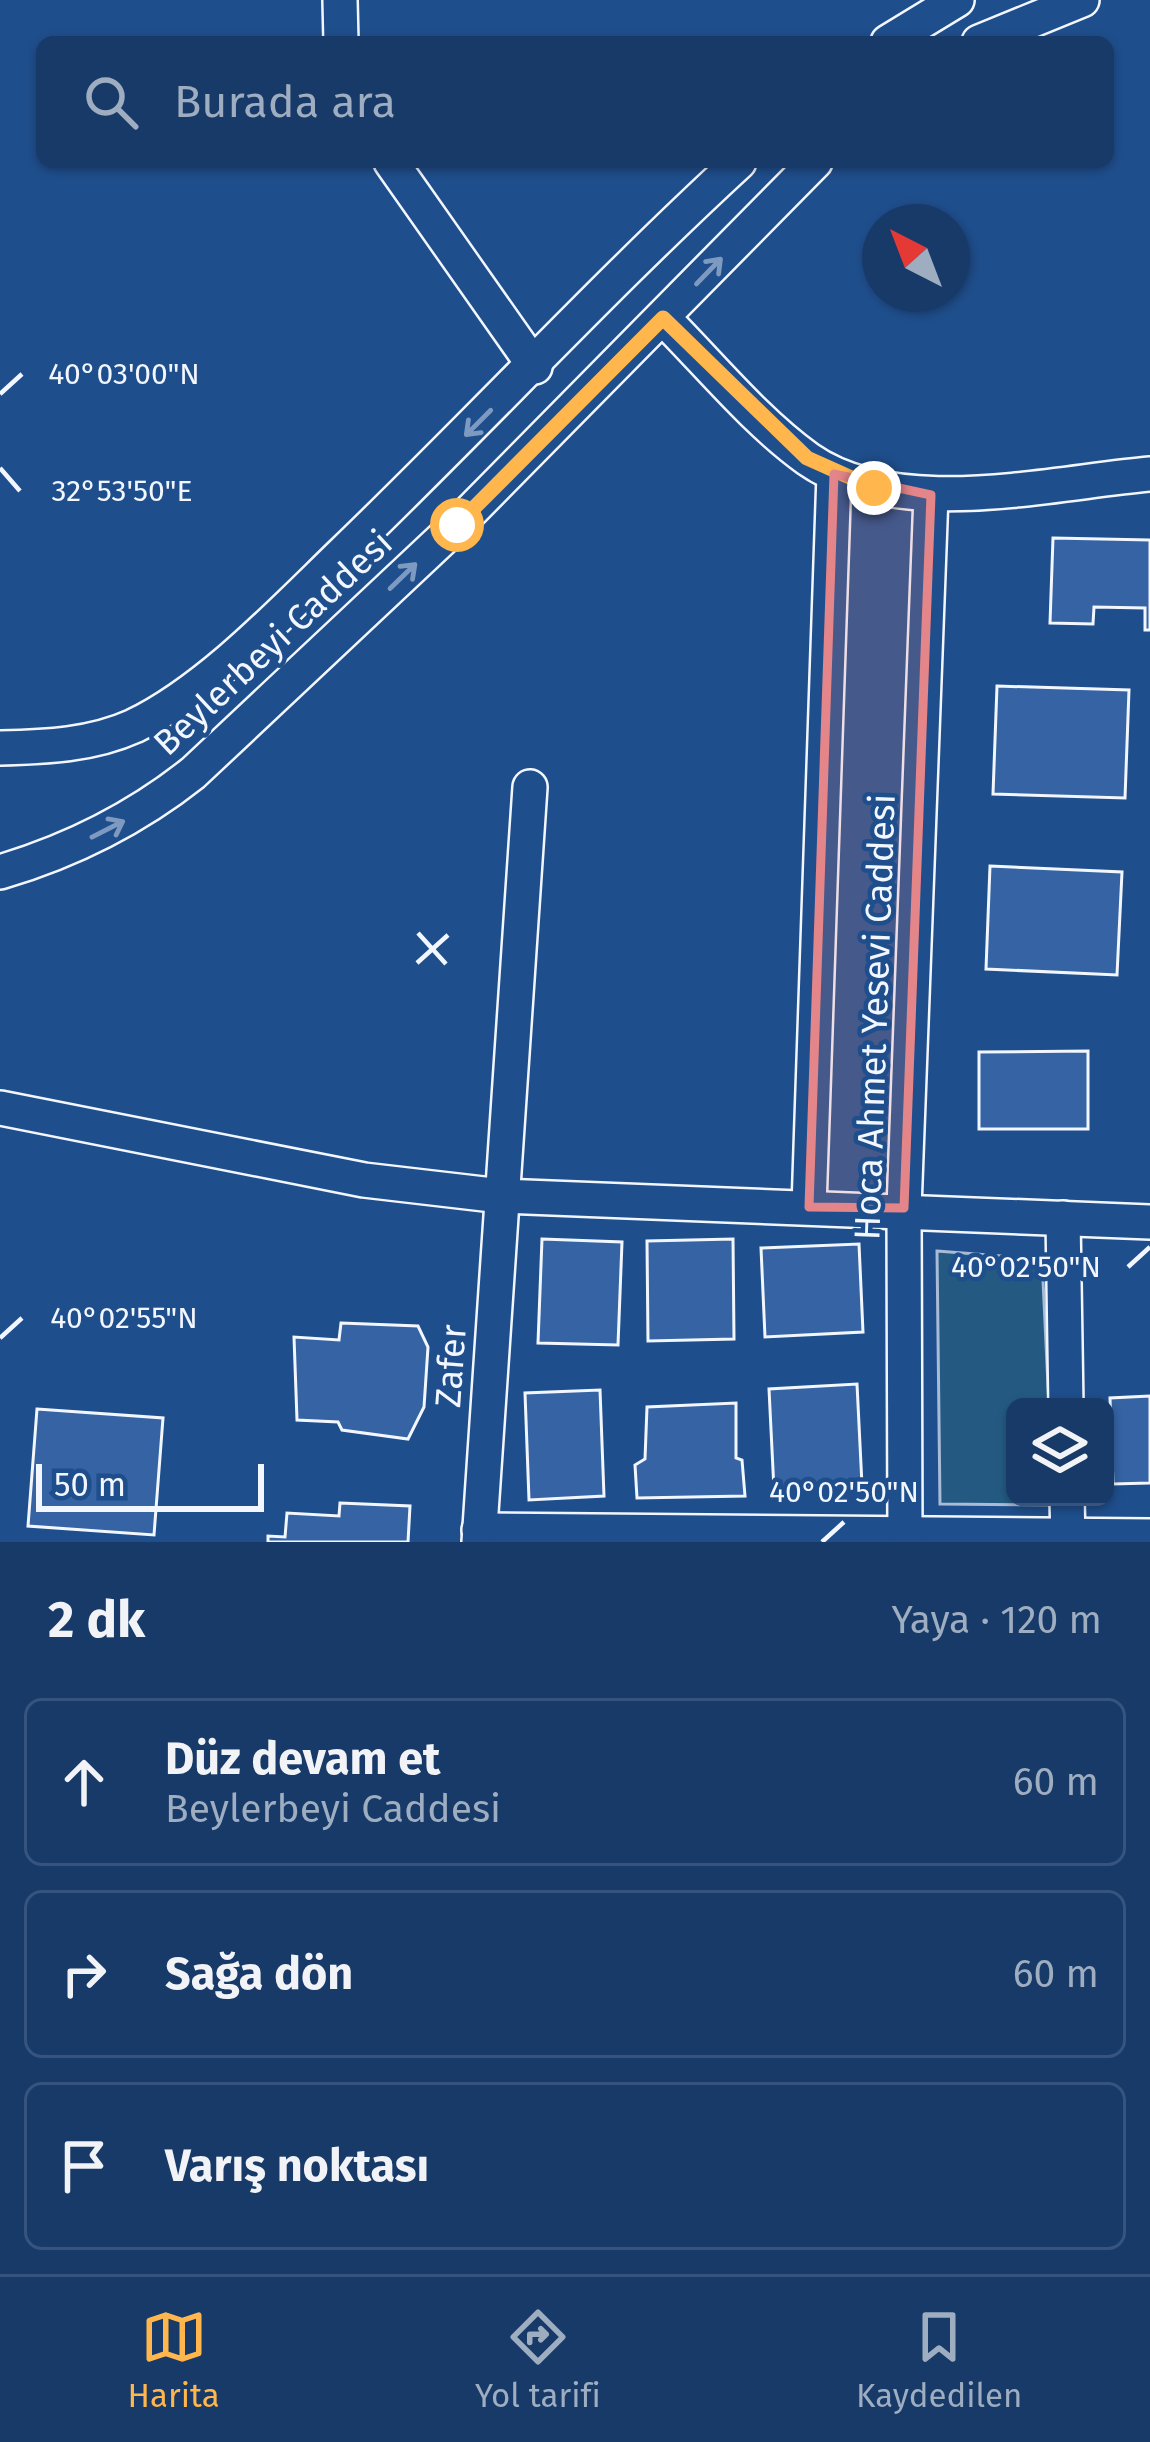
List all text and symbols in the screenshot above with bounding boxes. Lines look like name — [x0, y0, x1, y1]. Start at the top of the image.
search box — [36, 36, 1114, 168]
icon: search — [78, 69, 144, 135]
text: Burada ara — [174, 75, 396, 129]
north arrow — [862, 204, 970, 312]
one-way arrow — [695, 257, 723, 286]
text: 40°03'00"N — [48, 356, 200, 392]
one-way arrow — [464, 408, 494, 438]
route end — [847, 461, 901, 515]
text: 32°53'50"E — [51, 473, 193, 509]
route start — [430, 498, 484, 552]
street label: Beylerbeyi Caddesi — [145, 521, 401, 765]
one-way arrow — [388, 563, 417, 591]
street label: Hoca Ahmet Yesevi Caddesi — [845, 793, 905, 1241]
one-way arrow — [90, 816, 126, 839]
text: 40°02'50"N — [951, 1249, 1101, 1285]
text: 40°02'55"N — [50, 1300, 198, 1336]
street label: Zafer — [426, 1323, 476, 1409]
map controls — [1006, 1398, 1114, 1506]
button: layers — [1006, 1398, 1114, 1506]
scale bar — [36, 1458, 264, 1511]
text: 50 m — [54, 1465, 126, 1505]
text: 40°02'50"N — [769, 1474, 919, 1510]
text: 2 dk — [48, 1589, 145, 1651]
text: Yaya · 120 m — [891, 1597, 1102, 1643]
text: Düz devam et — [165, 1732, 441, 1786]
icon: ahead — [51, 1749, 117, 1815]
text: 60 m — [1013, 1759, 1099, 1805]
text: Beylerbeyi Caddesi — [165, 1786, 501, 1832]
icon: right — [51, 1941, 117, 2007]
text: Sağa dön — [165, 1947, 353, 2001]
text: 60 m — [1013, 1951, 1099, 1997]
icon: arrive — [51, 2133, 117, 2199]
text: Varış noktası — [165, 2139, 429, 2193]
tab: Harita — [128, 2304, 220, 2416]
tab: Yol tarifi — [475, 2304, 601, 2416]
tab: Kaydedilen — [856, 2304, 1022, 2416]

